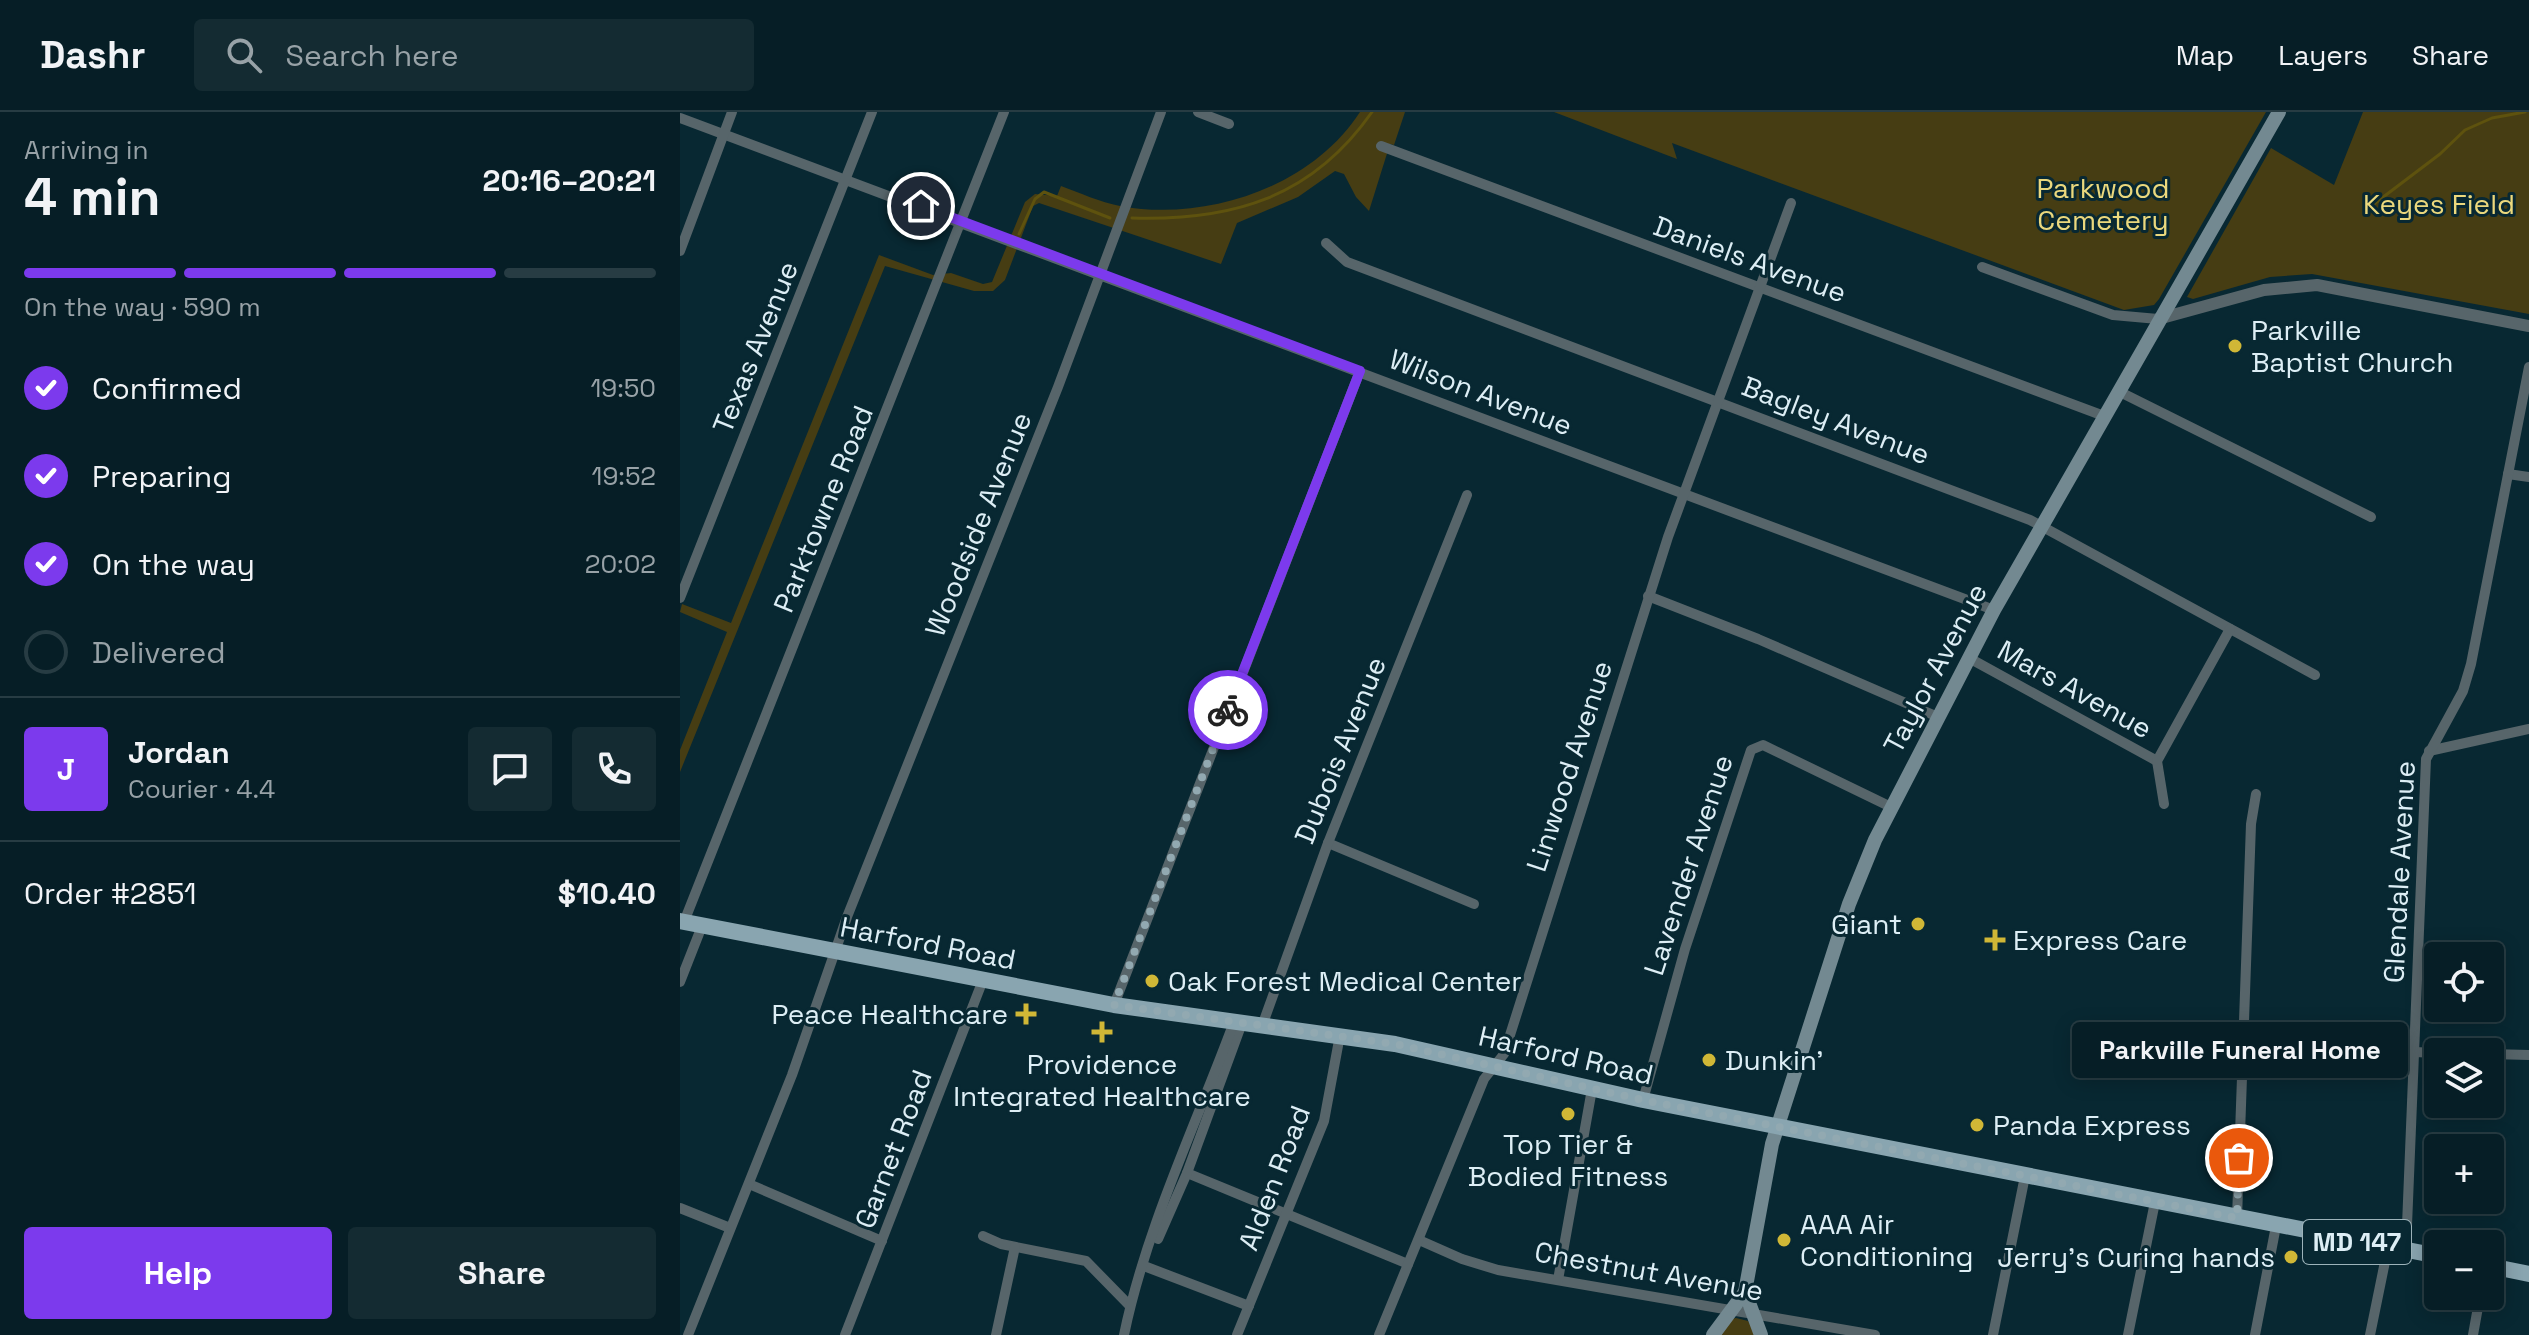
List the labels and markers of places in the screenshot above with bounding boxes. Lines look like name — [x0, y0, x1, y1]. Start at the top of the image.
pin — [887, 172, 955, 240]
place label: Parkville Baptist Church — [2251, 312, 2453, 380]
marker: Parkville Baptist Church — [2226, 337, 2244, 355]
place label: Giant — [1831, 906, 1902, 942]
marker: Giant — [1909, 915, 1927, 933]
place label: Express Care — [2013, 922, 2187, 958]
marker: Express Care — [1984, 929, 2006, 951]
place label: Oak Forest Medical Center — [1168, 963, 1522, 999]
marker: Oak Forest Medical Center — [1143, 972, 1161, 990]
place label: Peace Healthcare — [771, 996, 1008, 1032]
marker: Peace Healthcare — [1015, 1003, 1037, 1025]
marker: Providence Integrated Healthcare — [1091, 1021, 1113, 1043]
callout: Parkville Funeral Home — [2071, 1022, 2407, 1078]
place label: Dunkin' — [1725, 1042, 1823, 1078]
place label: Providence Integrated Healthcare — [953, 1046, 1251, 1114]
marker: Dunkin' — [1700, 1051, 1718, 1069]
marker: Top Tier & Bodied Fitness — [1559, 1105, 1577, 1123]
place label: Panda Express — [1993, 1107, 2191, 1143]
marker: Panda Express — [1968, 1116, 1986, 1134]
pin — [2205, 1124, 2273, 1192]
place label: Top Tier & Bodied Fitness — [1468, 1126, 1668, 1194]
place label: AAA Air Conditioning — [1800, 1206, 1974, 1274]
marker: AAA Air Conditioning — [1775, 1231, 1793, 1249]
place label: Jerry's Curing hands — [1997, 1239, 2275, 1275]
marker: Jerry's Curing hands — [2282, 1248, 2300, 1266]

